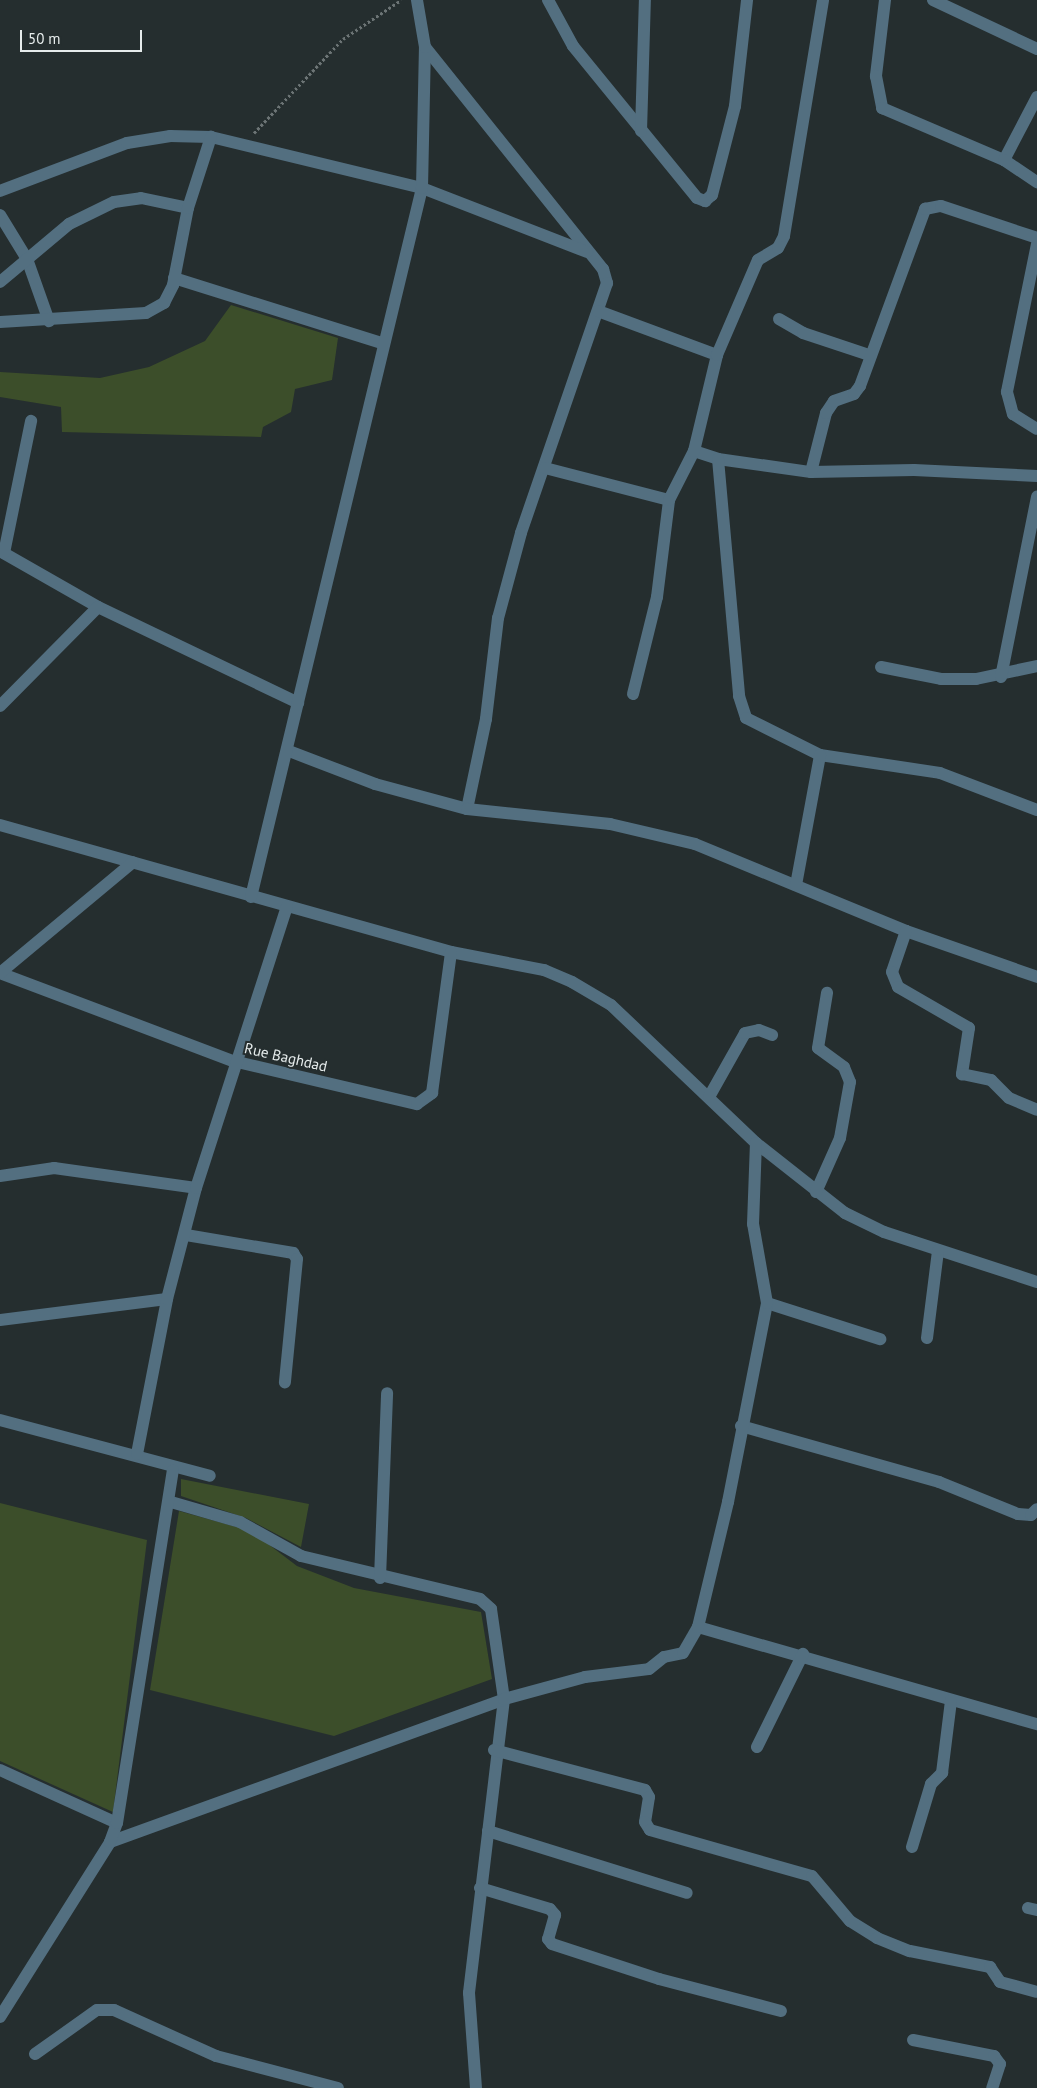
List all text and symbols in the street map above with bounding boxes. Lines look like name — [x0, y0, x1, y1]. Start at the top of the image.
scale bar — [22, 20, 145, 52]
text: 50 m — [28, 29, 61, 48]
street label: Rue Baghdad — [243, 1039, 329, 1075]

